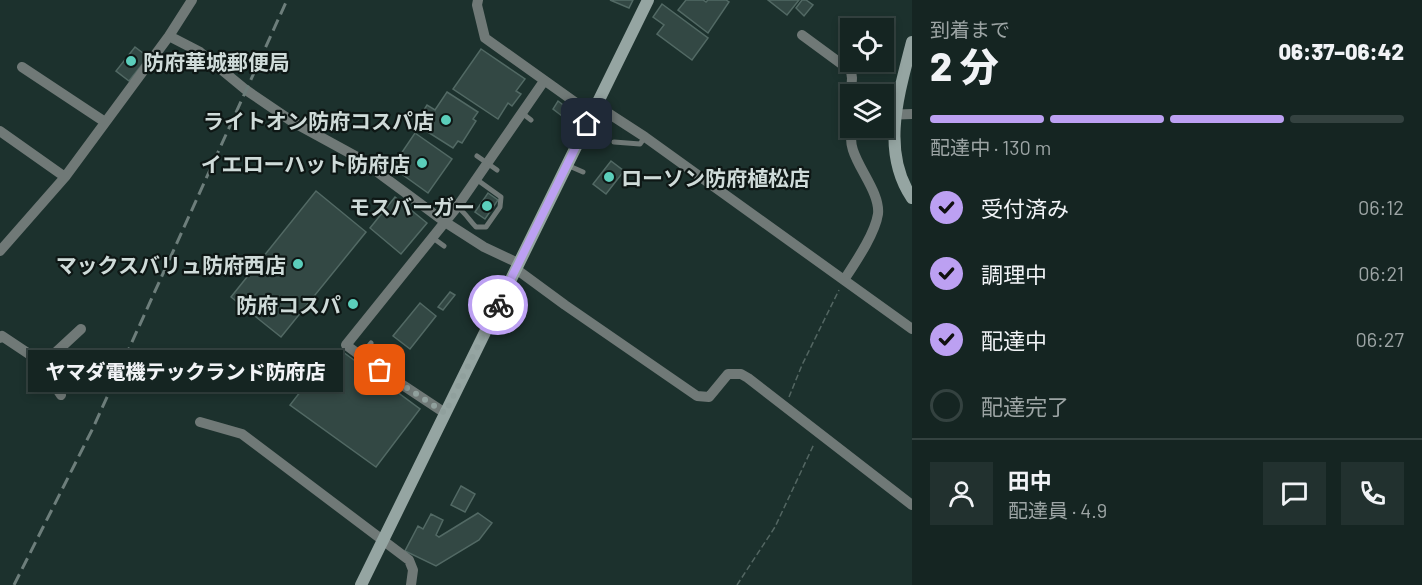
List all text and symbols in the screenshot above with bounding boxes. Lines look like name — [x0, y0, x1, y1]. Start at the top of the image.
text: 到着まで — [930, 17, 1010, 41]
map controls — [840, 18, 894, 138]
button: locate — [840, 18, 894, 72]
text: 06:37–06:42 — [1278, 38, 1404, 64]
text: 2 分 — [930, 42, 999, 89]
place label: 防府華城郵便局 — [143, 49, 290, 74]
marker: 防府華城郵便局 — [124, 54, 138, 68]
button: layers — [840, 84, 894, 138]
pin — [561, 98, 612, 149]
icon: home — [570, 107, 603, 140]
place label: ライトオン防府コスパ店 — [203, 108, 434, 133]
marker: ライトオン防府コスパ店 — [439, 113, 453, 127]
text: 配達中 · 130 m — [930, 135, 1051, 159]
place label: イエローハット防府店 — [201, 151, 410, 176]
marker: イエローハット防府店 — [415, 156, 429, 170]
place label: ローソン防府植松店 — [621, 165, 810, 190]
marker: ローソン防府植松店 — [602, 170, 616, 184]
icon: check — [930, 191, 963, 224]
place label: モスバーガー — [349, 194, 475, 219]
text: 受付済み — [981, 195, 1069, 221]
text: 06:12 — [1358, 195, 1404, 219]
marker: モスバーガー — [480, 199, 494, 213]
place label: マックスバリュ防府西店 — [56, 252, 286, 277]
marker: マックスバリュ防府西店 — [291, 257, 305, 271]
icon: check — [930, 257, 963, 290]
text: 調理中 — [981, 261, 1047, 287]
text: 06:21 — [1358, 261, 1404, 285]
courier — [468, 275, 528, 335]
icon: bike — [482, 289, 515, 322]
place label: 防府コスパ — [236, 292, 341, 317]
marker: 防府コスパ — [346, 297, 360, 311]
icon: check — [930, 323, 963, 356]
text: 配達中 — [981, 327, 1047, 353]
text: 06:27 — [1355, 327, 1404, 351]
pin — [354, 344, 405, 395]
callout: ヤマダ電機テックランド防府店 — [29, 349, 344, 391]
icon: bag — [363, 353, 396, 386]
text: ヤマダ電機テックランド防府店 — [46, 359, 326, 383]
text: 配達完了 — [981, 393, 1069, 419]
button: person — [930, 462, 993, 525]
button: chat — [1263, 462, 1326, 525]
button: phone — [1341, 462, 1404, 525]
text: 田中 — [1008, 467, 1052, 493]
text: 配達員 · 4.9 — [1008, 498, 1107, 522]

